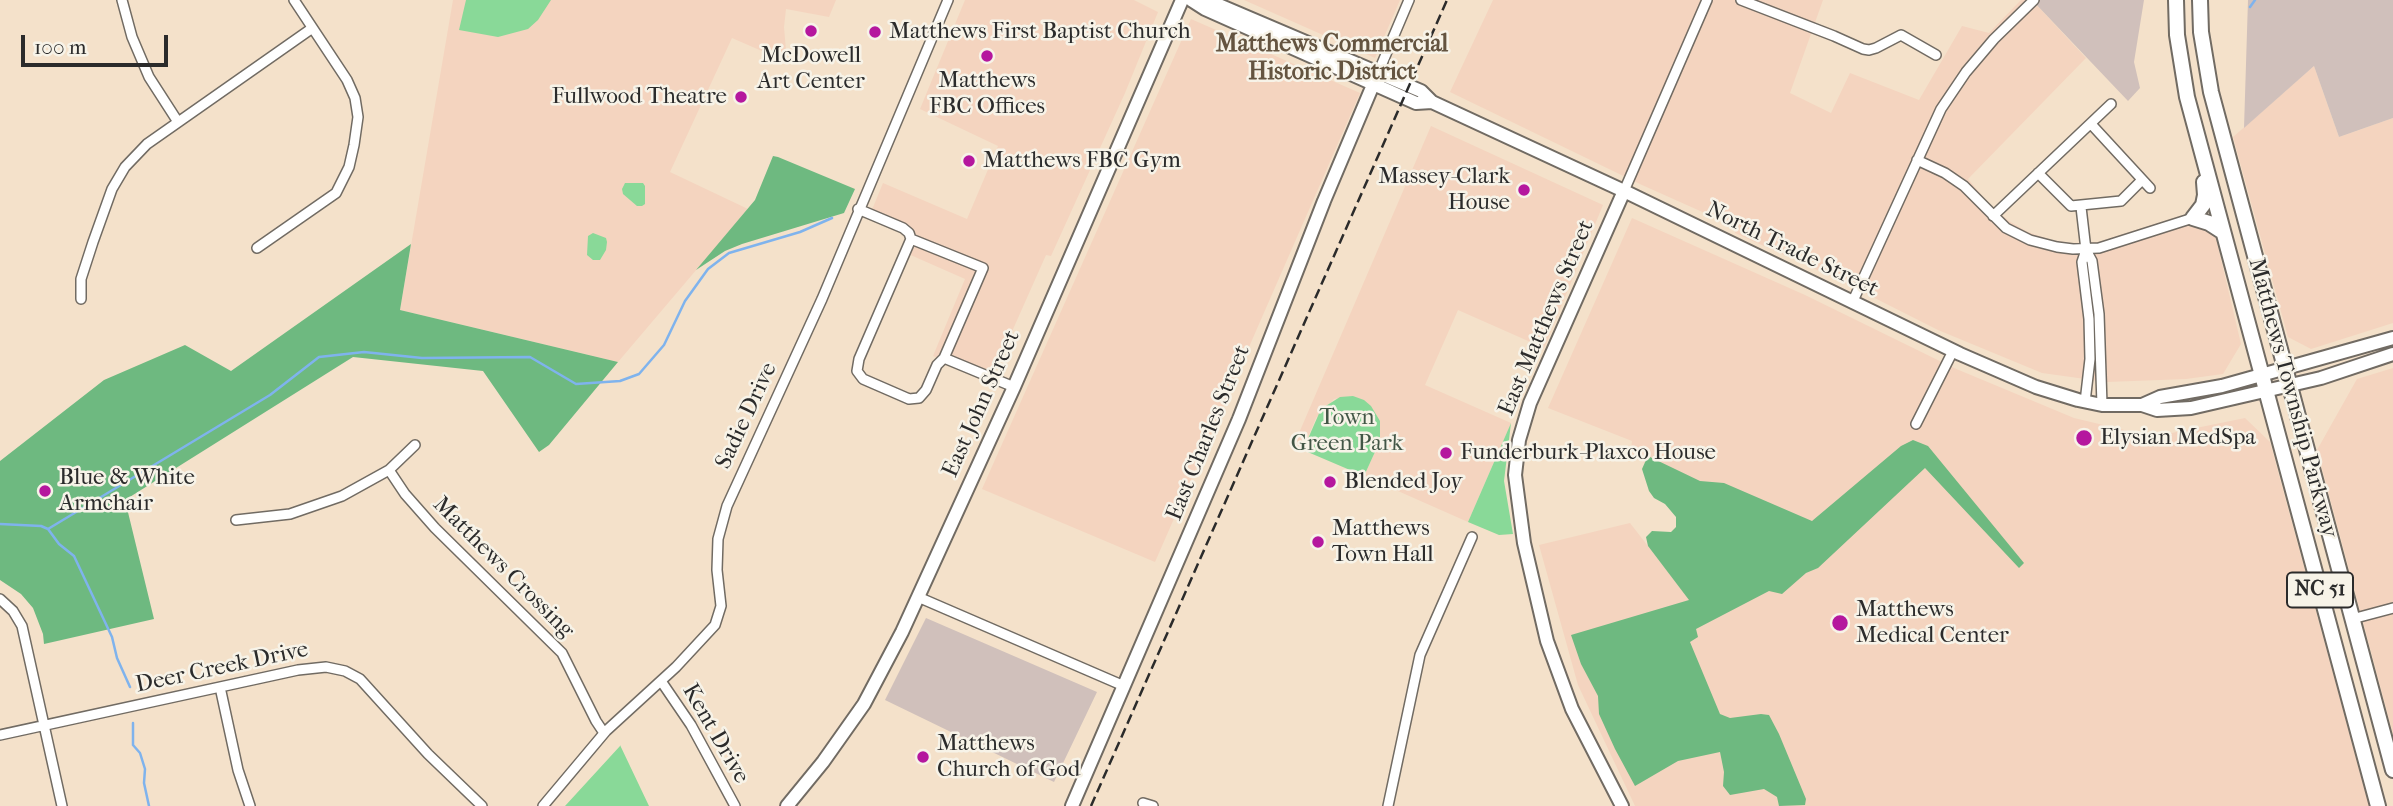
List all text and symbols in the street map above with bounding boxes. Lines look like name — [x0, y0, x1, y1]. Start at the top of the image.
place label: Matthews First Baptist Church — [889, 18, 1191, 46]
scale bar — [24, 21, 172, 65]
marker: McDowell Art Center — [803, 23, 819, 39]
marker: Matthews First Baptist Church — [867, 24, 883, 40]
district label: Matthews Commercial Historic District — [1216, 31, 1448, 87]
text: 100 m — [34, 35, 87, 59]
place label: McDowell Art Center — [757, 42, 865, 96]
marker: Matthews FBC Offices — [979, 48, 995, 64]
place label: Matthews FBC Offices — [929, 67, 1045, 121]
place label: Fullwood Theatre — [552, 83, 727, 111]
marker: Fullwood Theatre — [733, 89, 749, 105]
place label: Matthews FBC Gym — [983, 147, 1181, 175]
marker: Matthews FBC Gym — [961, 153, 977, 169]
place label: Massey-Clark House — [1378, 163, 1510, 217]
marker: Massey-Clark House — [1516, 182, 1532, 198]
street label: North Trade Street — [1701, 196, 1883, 304]
street label: East Matthews Street — [1493, 216, 1601, 420]
street label: Matthews Township Parkway — [2241, 255, 2343, 541]
street label: East John Street — [937, 326, 1027, 482]
street label: East Charles Street — [1161, 341, 1257, 525]
street label: Sadie Drive — [710, 358, 784, 474]
park label: Town Green Park — [1291, 404, 1403, 458]
place label: Elysian MedSpa — [2100, 424, 2256, 452]
marker: Elysian MedSpa — [2074, 428, 2094, 448]
place label: Funderburk-Plaxco House — [1460, 439, 1716, 467]
marker: Funderburk-Plaxco House — [1438, 445, 1454, 461]
place label: Blue & White Armchair — [59, 464, 195, 518]
place label: Blended Joy — [1344, 468, 1463, 496]
marker: Blended Joy — [1322, 474, 1338, 490]
marker: Blue & White Armchair — [37, 483, 53, 499]
street label: Matthews Crossing — [427, 492, 579, 644]
place label: Matthews Town Hall — [1332, 515, 1434, 569]
marker: Matthews Town Hall — [1310, 534, 1326, 550]
road number: NC 51 — [2287, 572, 2353, 608]
place label: Matthews Medical Center — [1856, 596, 2009, 650]
marker: Matthews Medical Center — [1830, 613, 1850, 633]
street label: Deer Creek Drive — [133, 636, 311, 700]
street label: Kent Drive — [675, 679, 755, 789]
place label: Matthews Church of God — [937, 730, 1080, 784]
marker: Matthews Church of God — [915, 749, 931, 765]

